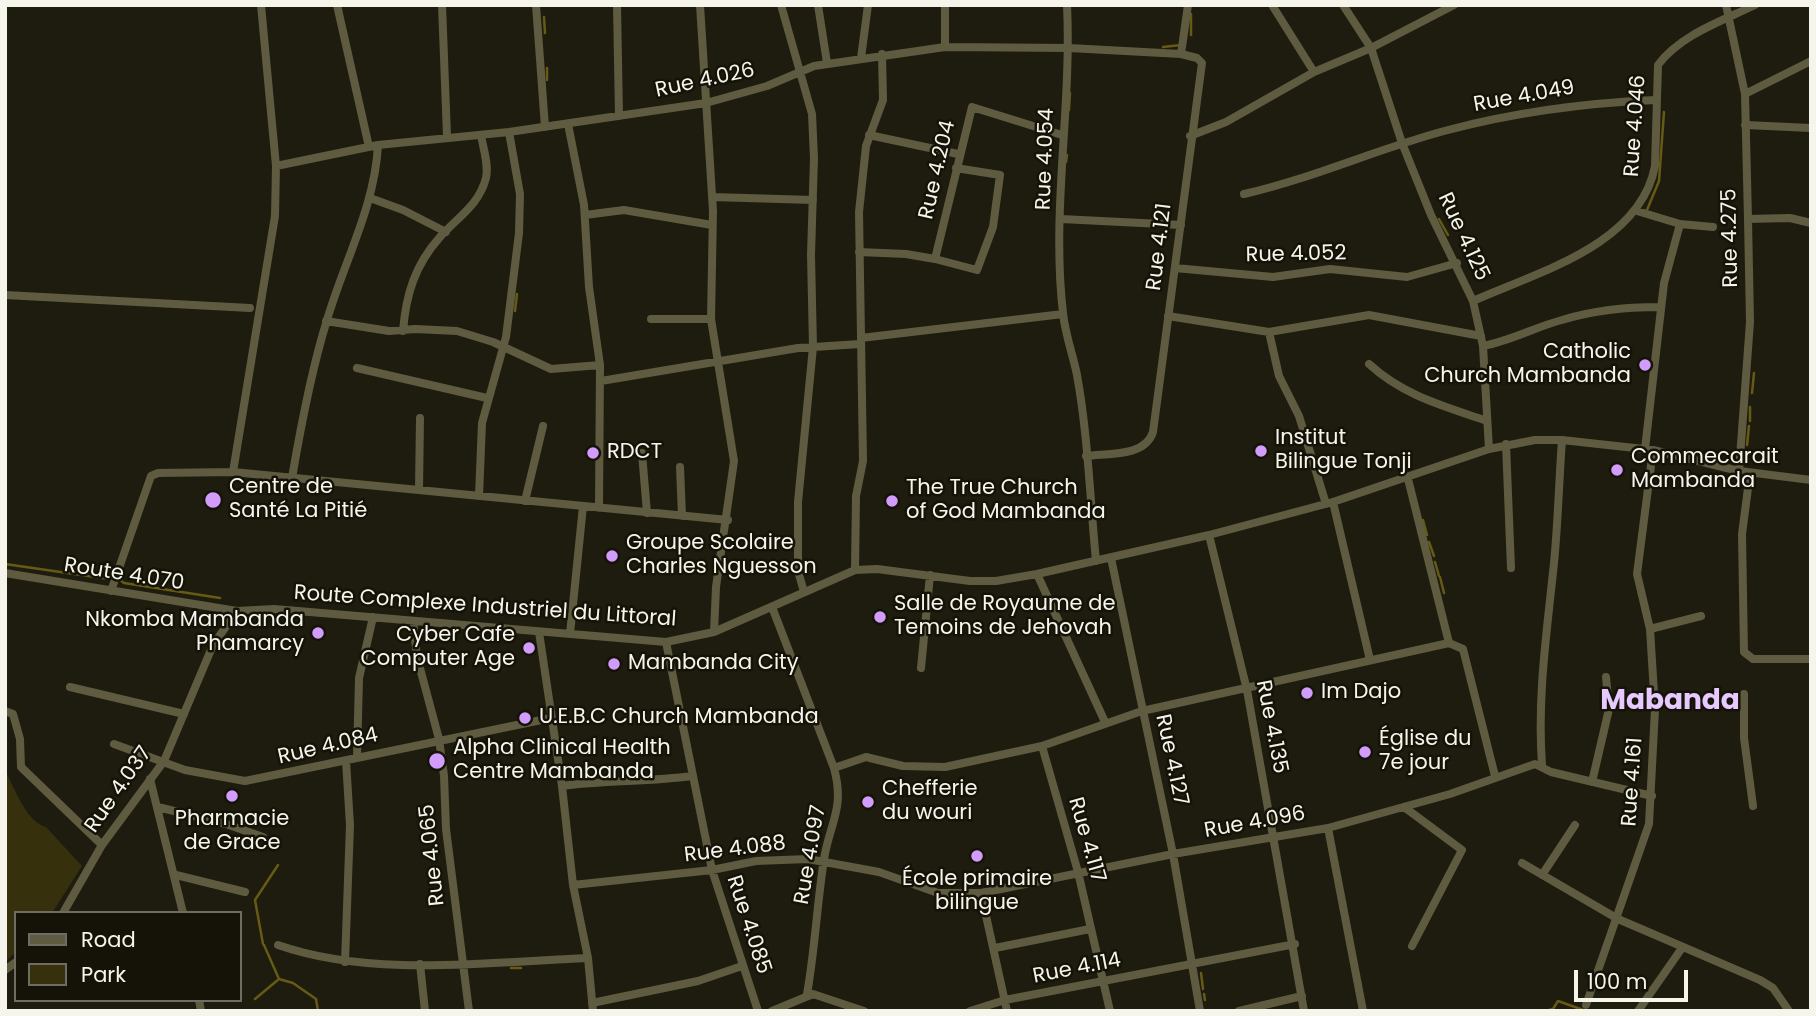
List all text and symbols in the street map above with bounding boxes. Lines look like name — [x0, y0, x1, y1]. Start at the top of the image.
street label: Rue 4.026 — [653, 58, 757, 104]
street label: Rue 4.046 — [1620, 74, 1652, 178]
street label: Rue 4.049 — [1472, 76, 1576, 118]
street label: Rue 4.054 — [1032, 108, 1060, 210]
street label: Rue 4.204 — [914, 118, 962, 222]
street label: Rue 4.275 — [1718, 188, 1744, 288]
street label: Rue 4.125 — [1432, 189, 1494, 285]
street label: Rue 4.121 — [1142, 202, 1178, 292]
street label: Rue 4.052 — [1245, 242, 1347, 268]
place label: Catholic Church Mambanda — [1424, 340, 1631, 390]
marker: Catholic Church Mambanda — [1637, 357, 1653, 373]
place label: Institut Bilingue Tonji — [1275, 426, 1412, 476]
place label: RDCT — [607, 440, 662, 466]
marker: Institut Bilingue Tonji — [1253, 443, 1269, 459]
marker: RDCT — [585, 445, 601, 461]
place label: Commecarait Mambanda — [1631, 445, 1779, 495]
marker: Commecarait Mambanda — [1609, 462, 1625, 478]
place label: Centre de Santé La Pitié — [229, 475, 367, 525]
place label: The True Church of God Mambanda — [906, 476, 1106, 526]
marker: Centre de Santé La Pitié — [203, 490, 223, 510]
marker: The True Church of God Mambanda — [884, 493, 900, 509]
place label: Groupe Scolaire Charles Nguesson — [626, 531, 817, 581]
marker: Groupe Scolaire Charles Nguesson — [604, 548, 620, 564]
street label: Route 4.070 — [62, 553, 186, 597]
street label: Route Complexe Industriel du Littoral — [293, 581, 677, 633]
place label: Salle de Royaume de Temoins de Jehovah — [894, 592, 1115, 642]
place label: Nkomba Mambanda Phamarcy — [85, 608, 304, 658]
marker: Salle de Royaume de Temoins de Jehovah — [872, 609, 888, 625]
place label: Cyber Cafe Computer Age — [361, 623, 515, 673]
marker: Nkomba Mambanda Phamarcy — [310, 625, 326, 641]
marker: Cyber Cafe Computer Age — [521, 640, 537, 656]
place label: Mambanda City — [628, 651, 799, 677]
marker: Mambanda City — [606, 656, 622, 672]
street label: Rue 4.135 — [1250, 678, 1292, 776]
place label: Im Dajo — [1321, 680, 1401, 706]
marker: Im Dajo — [1299, 685, 1315, 701]
district label: Mabanda — [1600, 685, 1740, 719]
place label: U.E.B.C Church Mambanda — [539, 705, 819, 731]
marker: U.E.B.C Church Mambanda — [517, 710, 533, 726]
street label: Rue 4.127 — [1149, 712, 1193, 808]
street label: Rue 4.084 — [275, 723, 381, 771]
place label: Église du 7e jour — [1379, 727, 1472, 777]
place label: Alpha Clinical Health Centre Mambanda — [453, 736, 671, 786]
street label: Rue 4.161 — [1617, 737, 1649, 827]
street label: Rue 4.037 — [80, 742, 158, 838]
marker: Église du 7e jour — [1357, 744, 1373, 760]
marker: Alpha Clinical Health Centre Mambanda — [427, 751, 447, 771]
place label: Chefferie du wouri — [882, 777, 978, 827]
marker: Pharmacie de Grace — [224, 788, 240, 804]
marker: Chefferie du wouri — [860, 794, 876, 810]
street label: Rue 4.117 — [1062, 795, 1110, 885]
street label: Rue 4.096 — [1202, 802, 1308, 844]
street label: Rue 4.065 — [415, 803, 451, 907]
street label: Rue 4.097 — [790, 803, 832, 907]
place label: Pharmacie de Grace — [175, 807, 289, 857]
street label: Rue 4.088 — [683, 831, 787, 869]
marker: École primaire bilingue — [969, 848, 985, 864]
place label: École primaire bilingue — [902, 867, 1052, 917]
street label: Rue 4.085 — [720, 873, 776, 977]
legend — [14, 911, 242, 1002]
text: Road — [81, 925, 136, 954]
street label: Rue 4.114 — [1031, 948, 1123, 990]
scale bar — [1578, 956, 1692, 1000]
text: Park — [81, 960, 126, 989]
text: 100 m — [1587, 967, 1647, 996]

